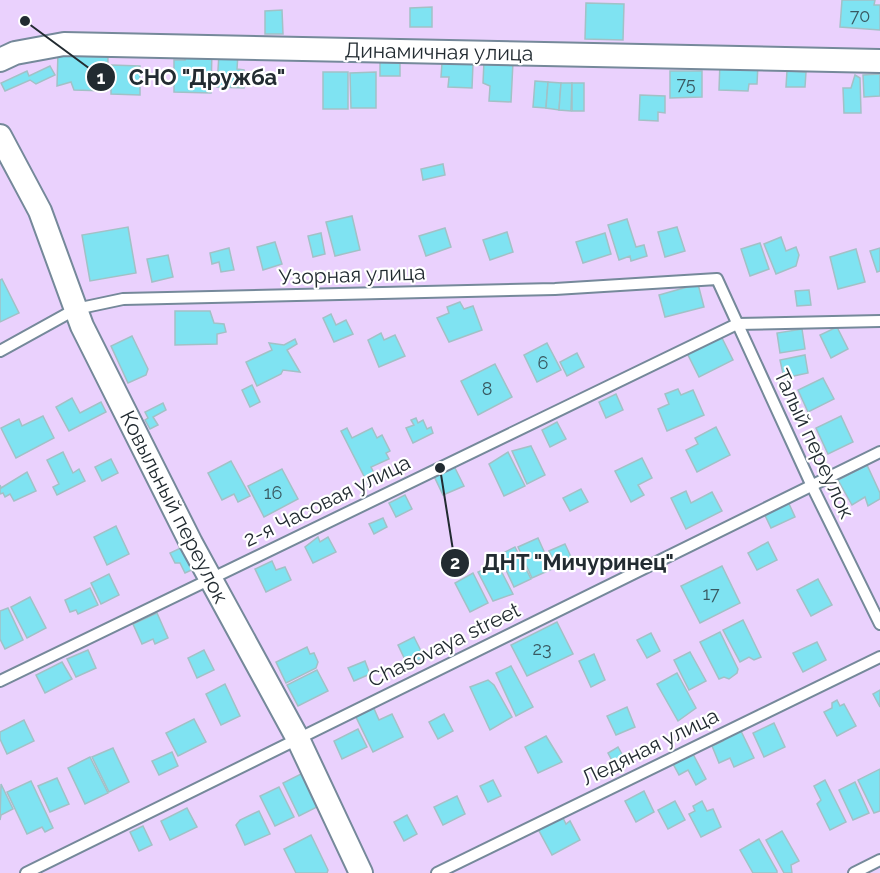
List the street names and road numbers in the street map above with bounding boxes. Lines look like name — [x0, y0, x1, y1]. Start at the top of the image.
street label: Динамичная улица — [344, 37, 534, 66]
street label: Узорная улица — [278, 259, 426, 290]
street label: Талый переулок — [769, 365, 860, 523]
street label: Ковыльный переулок — [115, 406, 234, 607]
street label: 2-я Часовая улица — [239, 449, 414, 552]
street label: Chasovaya street — [364, 597, 524, 692]
street label: Ледяная улица — [577, 703, 722, 791]

